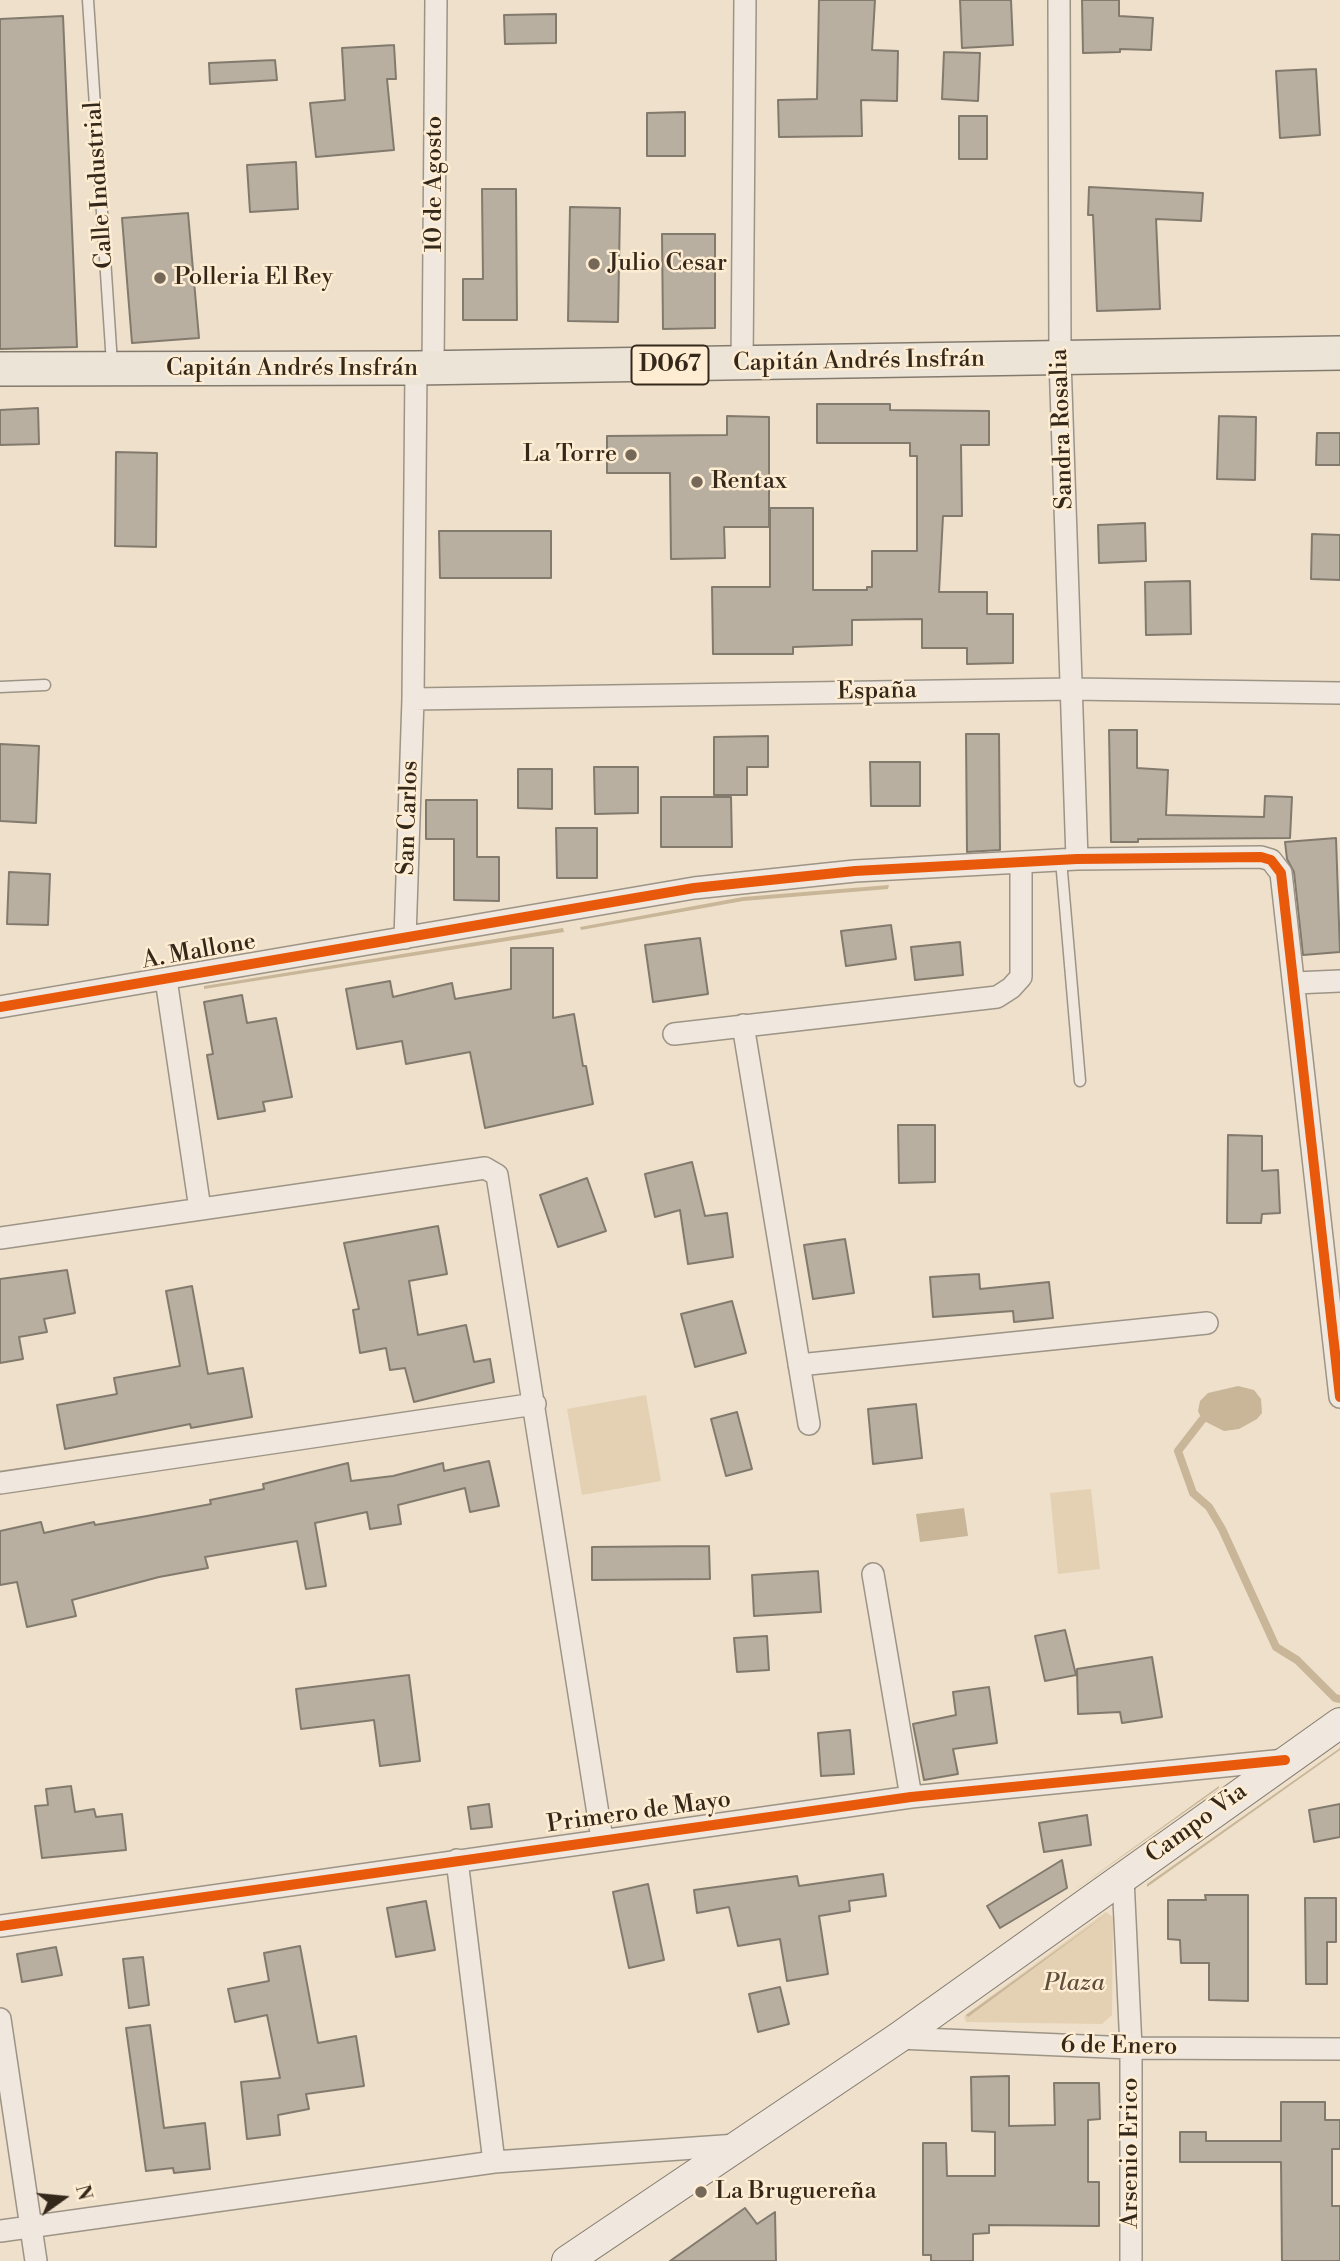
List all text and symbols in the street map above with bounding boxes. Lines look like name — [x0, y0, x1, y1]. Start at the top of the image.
street label: Calle Industrial — [80, 100, 120, 270]
street label: 10 de Agosto — [421, 116, 449, 252]
place label: Julio Cesar — [608, 250, 727, 278]
marker: Julio Cesar — [586, 256, 602, 272]
place label: Polleria El Rey — [174, 264, 333, 292]
marker: Polleria El Rey — [152, 270, 168, 286]
street label: Capitán Andrés Insfrán — [733, 345, 985, 379]
road number: D067 — [632, 346, 708, 384]
street label: Sandra Rosalia — [1046, 348, 1080, 510]
street label: Capitán Andrés Insfrán — [166, 355, 418, 383]
place label: La Torre — [523, 441, 617, 469]
marker: La Torre — [623, 447, 639, 463]
place label: Rentax — [711, 468, 787, 496]
marker: Rentax — [689, 474, 705, 490]
street label: España — [837, 677, 917, 707]
street label: San Carlos — [393, 760, 425, 876]
street label: A. Mallone — [140, 928, 258, 976]
street label: Campo Via — [1141, 1778, 1253, 1870]
street label: Primero de Mayo — [545, 1786, 733, 1840]
park label: Plaza — [1043, 1970, 1105, 1998]
street label: 6 de Enero — [1060, 2032, 1178, 2062]
street label: Arsenio Erico — [1117, 2077, 1145, 2229]
north arrow — [28, 2163, 98, 2233]
place label: La Bruguereña — [715, 2178, 877, 2206]
text: N — [70, 2182, 97, 2203]
marker: La Bruguereña — [693, 2184, 709, 2200]

